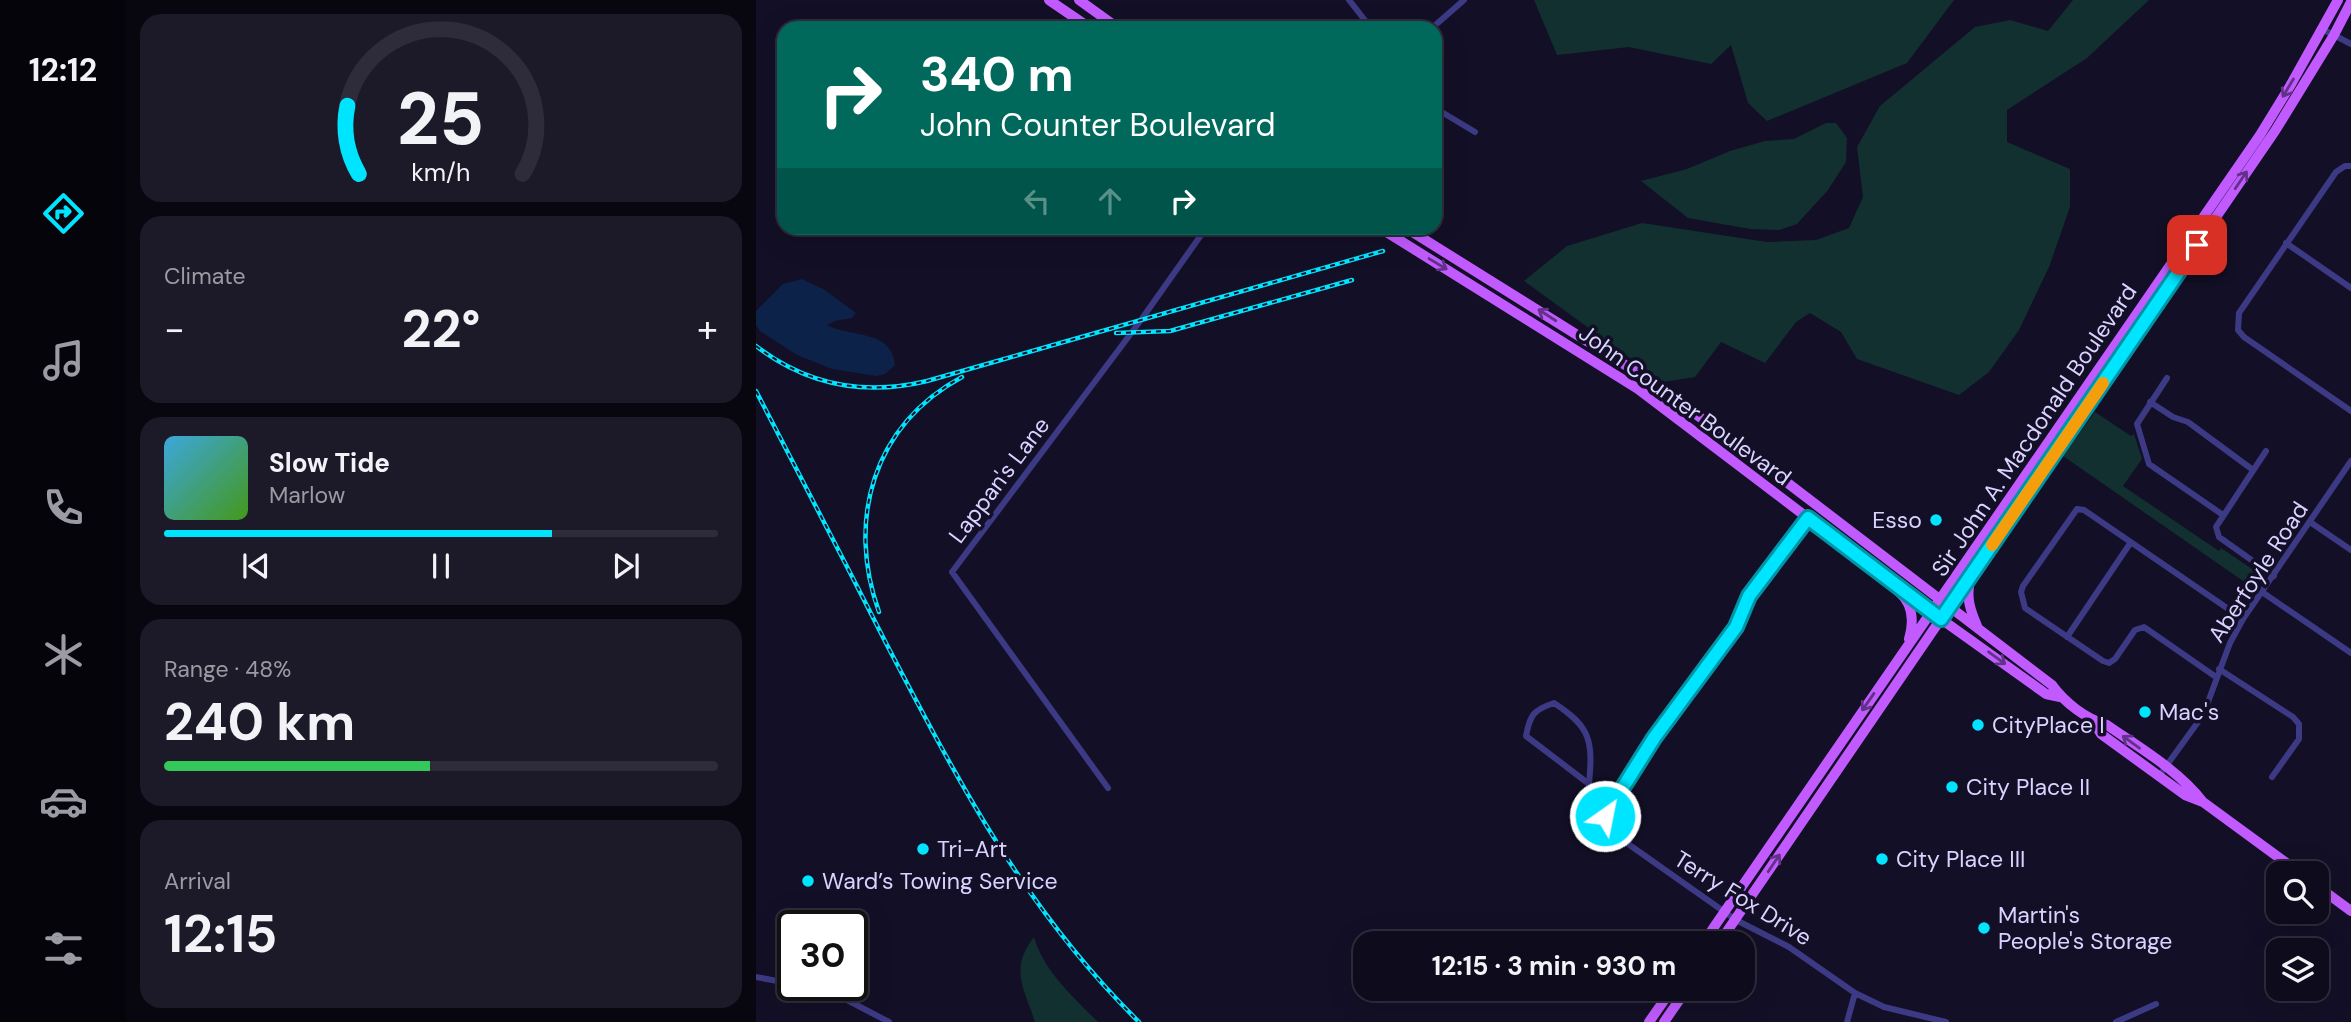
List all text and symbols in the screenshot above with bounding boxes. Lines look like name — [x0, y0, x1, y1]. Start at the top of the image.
text: 340 m — [920, 42, 1074, 106]
text: 12:12 — [29, 49, 97, 91]
icon: right — [805, 49, 896, 140]
text: 25 — [397, 72, 485, 167]
one-way arrow — [2281, 78, 2295, 98]
text: John Counter Boulevard — [920, 104, 1276, 146]
text: km/h — [411, 156, 471, 189]
one-way arrow — [2234, 171, 2248, 191]
icon: left — [1018, 182, 1056, 220]
icon: ahead — [1091, 182, 1129, 220]
icon: right — [1164, 182, 1202, 220]
icon: directions — [39, 189, 88, 238]
pin — [2167, 215, 2227, 275]
icon: arrive — [2178, 226, 2216, 264]
one-way arrow — [1428, 257, 1448, 271]
text: Climate — [164, 261, 246, 291]
street label: Sir John A. Macdonald Boulevard — [1925, 278, 2143, 582]
text: 22° — [402, 295, 480, 363]
text: − — [164, 304, 185, 354]
text: + — [697, 304, 718, 354]
one-way arrow — [1538, 308, 1557, 322]
street label: John Counter Boulevard — [1573, 318, 1797, 492]
icon: music — [39, 336, 88, 385]
street label: Lappan's Lane — [942, 411, 1056, 549]
text: Slow Tide — [269, 446, 390, 480]
text: Marlow — [269, 480, 345, 510]
icon: phone — [39, 483, 88, 532]
street label: Aberfoyle Road — [2201, 496, 2315, 648]
place label: Esso — [1872, 505, 1922, 535]
marker: Esso — [1928, 512, 1944, 528]
icon: previous — [237, 547, 275, 585]
icon: pause — [422, 547, 460, 585]
icon: next — [607, 547, 645, 585]
icon: climate — [39, 630, 88, 679]
one-way arrow — [1987, 651, 2006, 665]
text: Range · 48% — [164, 654, 291, 684]
text: 240 km — [164, 688, 355, 756]
one-way arrow — [1861, 692, 1875, 712]
place label: Mac's — [2159, 697, 2219, 727]
marker: Mac's — [2137, 704, 2153, 720]
place label: CityPlace I — [1992, 710, 2105, 740]
marker: CityPlace I — [1970, 717, 1986, 733]
one-way arrow — [2122, 735, 2141, 749]
place label: City Place II — [1966, 772, 2090, 802]
icon: car — [39, 777, 88, 826]
position arrow — [1568, 779, 1642, 853]
marker: City Place II — [1944, 779, 1960, 795]
place label: Tri-Art — [937, 834, 1007, 864]
marker: Tri-Art — [915, 841, 931, 857]
street label: Terry Fox Drive — [1669, 844, 1817, 952]
place label: City Place III — [1896, 844, 2025, 874]
marker: City Place III — [1874, 851, 1890, 867]
one-way arrow — [1767, 854, 1781, 873]
map controls — [2266, 861, 2329, 1001]
button: search — [2266, 861, 2329, 924]
text: Arrival — [164, 866, 231, 896]
place label: Ward’s Towing Service — [822, 866, 1058, 896]
marker: Ward’s Towing Service — [800, 873, 816, 889]
text: 12:15 — [164, 900, 277, 968]
place label: Martin's People's Storage — [1998, 900, 2172, 956]
speed limit sign: 30 — [777, 910, 868, 1001]
marker: Martin's People's Storage — [1976, 920, 1992, 936]
icon: filters — [39, 924, 88, 973]
button: layers — [2266, 938, 2329, 1001]
text: 12:15 · 3 min · 930 m — [1432, 949, 1676, 983]

